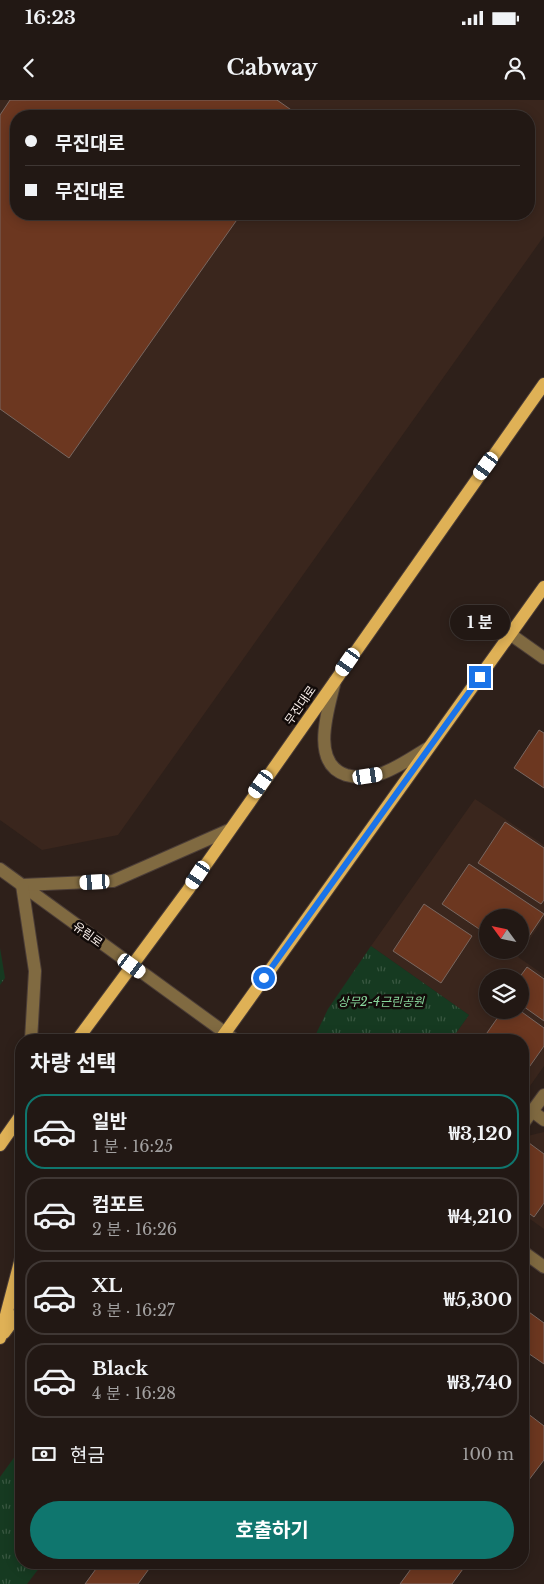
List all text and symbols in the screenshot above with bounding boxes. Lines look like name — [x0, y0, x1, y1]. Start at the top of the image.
text: 16:23 — [25, 6, 76, 29]
icon: back — [15, 54, 43, 82]
text: Cabway — [227, 54, 317, 81]
icon: person — [501, 54, 529, 82]
text: 무진대로 — [55, 132, 125, 155]
text: 무진대로 — [55, 180, 125, 203]
car — [471, 449, 500, 483]
callout: 1 분 — [450, 604, 510, 640]
text: 1 분 — [467, 612, 493, 632]
car — [333, 645, 362, 679]
route end — [469, 666, 491, 688]
street label: 무진대로 — [281, 683, 319, 727]
car — [352, 766, 383, 786]
car — [246, 767, 275, 801]
car — [183, 858, 212, 892]
car — [79, 874, 110, 890]
north arrow — [479, 909, 529, 959]
map controls — [479, 909, 529, 1019]
street label: 유림로 — [70, 918, 106, 950]
car — [115, 951, 148, 981]
route start — [253, 967, 275, 989]
button: layers — [479, 969, 529, 1019]
park label: 상무2-4근린공원 — [338, 994, 425, 1009]
text: 차량 선택 — [30, 1050, 117, 1077]
icon: car — [32, 1109, 77, 1154]
text: 일반 — [92, 1110, 127, 1133]
text: ₩3,120 — [449, 1122, 512, 1145]
text: 1 분 · 16:25 — [92, 1136, 173, 1156]
icon: car — [32, 1192, 77, 1237]
text: 컴포트 — [92, 1193, 144, 1216]
text: ₩4,210 — [448, 1205, 512, 1228]
text: 2 분 · 16:26 — [92, 1219, 177, 1239]
text: XL — [92, 1274, 122, 1297]
icon: car — [32, 1275, 77, 1320]
text: ₩5,300 — [444, 1288, 512, 1311]
text: 3 분 · 16:27 — [92, 1300, 175, 1320]
text: Black — [92, 1357, 148, 1380]
icon: car — [32, 1358, 77, 1403]
text: ₩3,740 — [448, 1371, 512, 1394]
text: 4 분 · 16:28 — [92, 1383, 176, 1403]
icon: cash — [30, 1440, 58, 1468]
text: 현금 — [70, 1444, 105, 1467]
text: 100 m — [462, 1444, 514, 1464]
button: 호출하기 — [30, 1501, 514, 1559]

